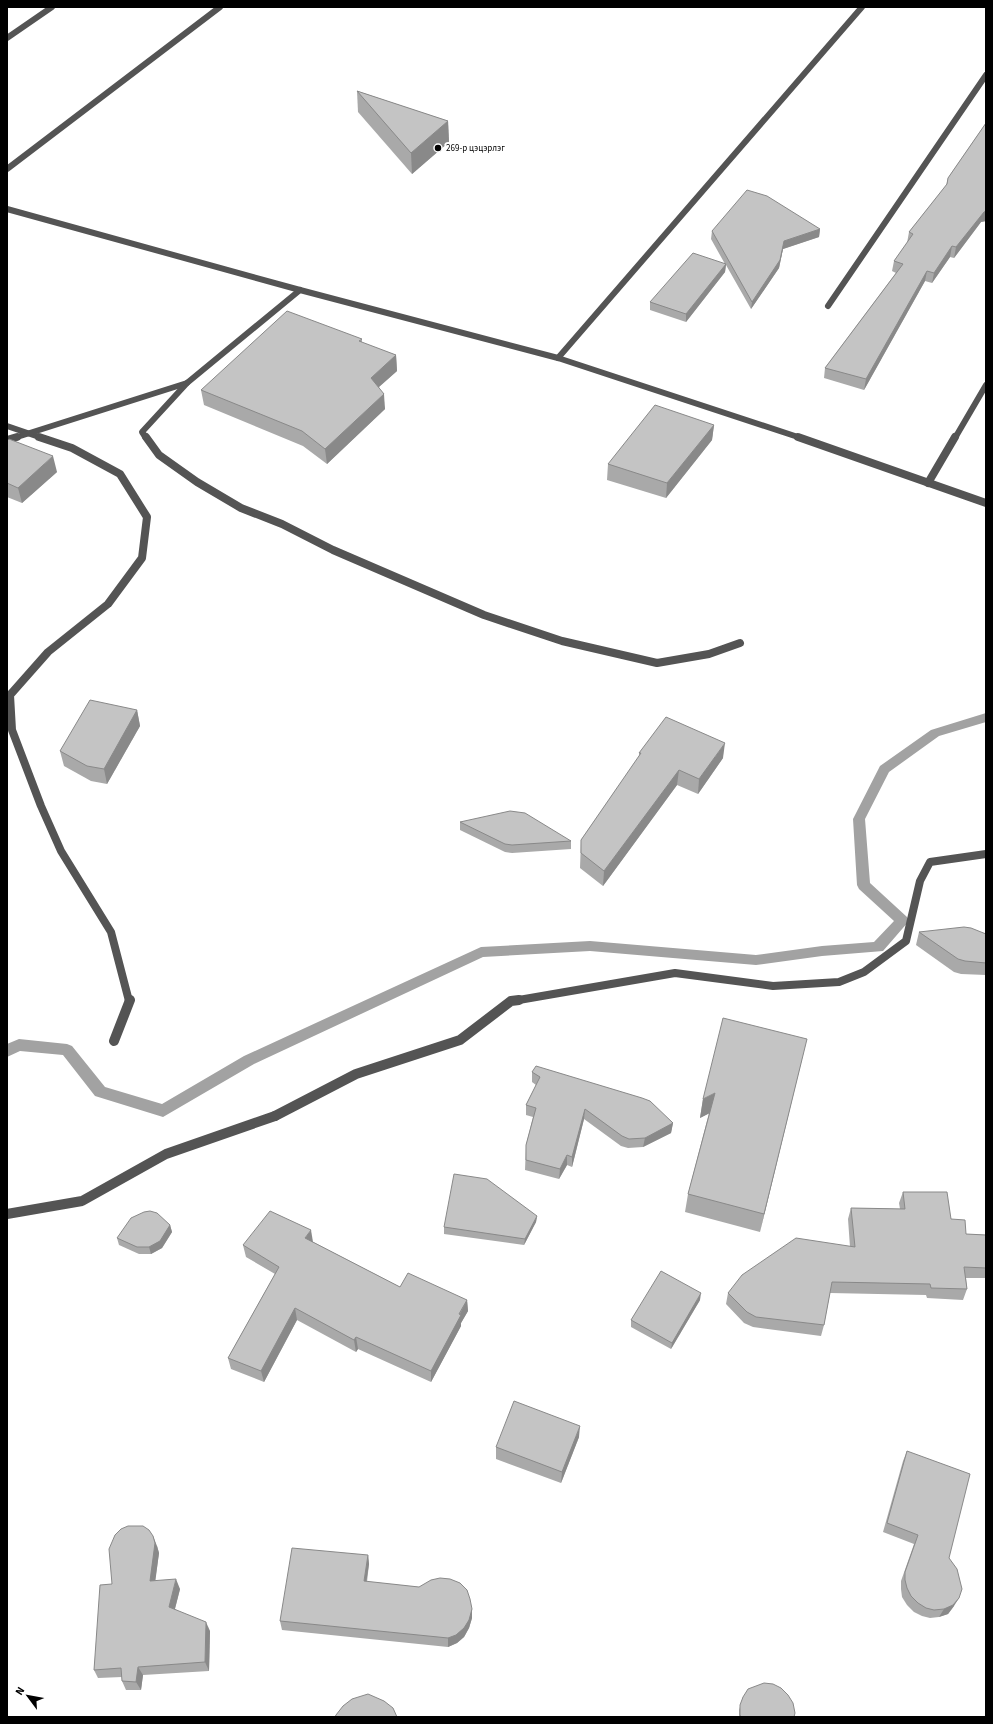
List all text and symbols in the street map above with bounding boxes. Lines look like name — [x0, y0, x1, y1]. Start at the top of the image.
place label: 269-р цэцэрлэг — [446, 142, 505, 155]
marker: 269-р цэцэрлэг — [433, 143, 443, 153]
north arrow — [8, 1676, 48, 1716]
text: N — [12, 1684, 28, 1698]

